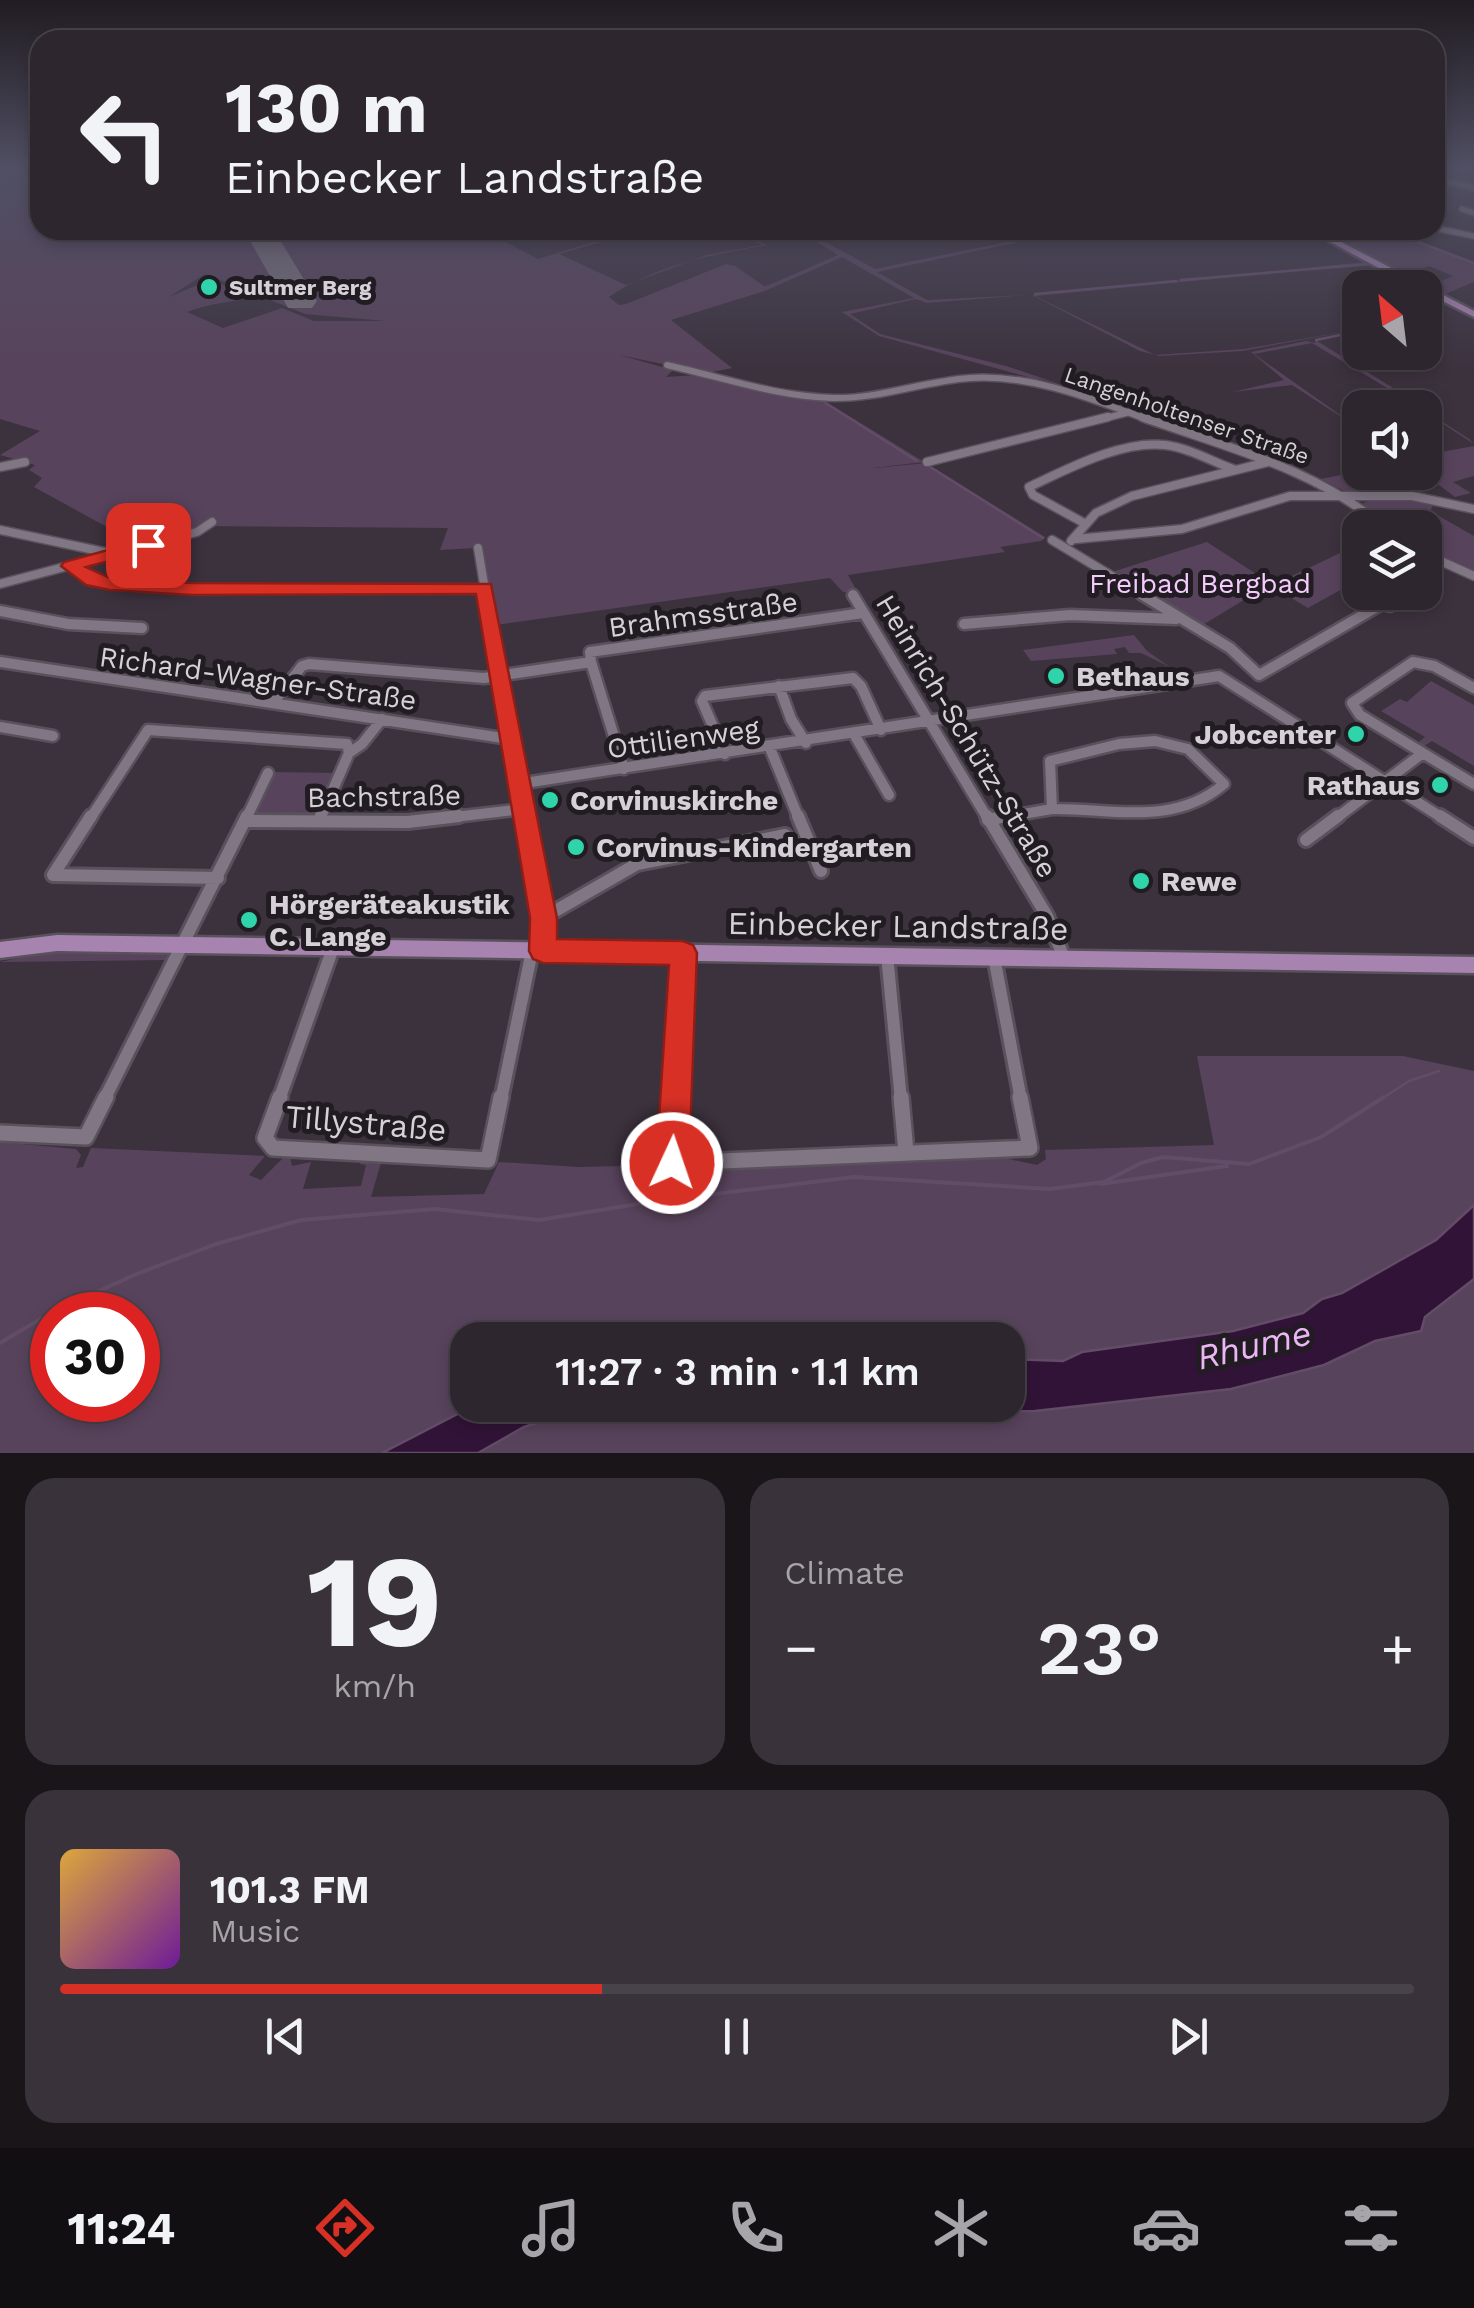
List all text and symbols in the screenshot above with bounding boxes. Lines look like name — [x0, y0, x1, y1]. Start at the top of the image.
text: 130 m — [225, 67, 428, 149]
icon: left — [60, 70, 190, 200]
text: Einbecker Landstraße — [225, 151, 704, 204]
north arrow — [1342, 270, 1442, 370]
map controls — [1342, 270, 1442, 610]
place label: Sultmer Berg — [229, 275, 372, 300]
marker: Sultmer Berg — [198, 276, 220, 298]
street label: Langenholtenser Straße — [1061, 362, 1312, 469]
button: sound — [1342, 390, 1442, 490]
pin — [106, 503, 191, 588]
button: layers — [1342, 510, 1442, 610]
icon: arrive — [121, 518, 176, 573]
park label: Freibad Bergbad — [1089, 567, 1311, 600]
street label: Brahmsstraße — [606, 585, 800, 644]
street label: Heinrich-Schütz-Straße — [869, 589, 1064, 884]
street label: Richard-Wagner-Straße — [97, 640, 418, 717]
place label: Bethaus — [1076, 660, 1190, 693]
marker: Bethaus — [1045, 665, 1067, 687]
street label: Ottilienweg — [605, 711, 761, 766]
place label: Jobcenter — [1195, 718, 1336, 751]
marker: Jobcenter — [1345, 723, 1367, 745]
place label: Rathaus — [1307, 769, 1420, 802]
marker: Rathaus — [1429, 774, 1451, 796]
street label: Bachstraße — [307, 779, 461, 814]
place label: Corvinuskirche — [570, 784, 778, 817]
marker: Corvinuskirche — [539, 789, 561, 811]
place label: Corvinus-Kindergarten — [596, 831, 912, 864]
marker: Corvinus-Kindergarten — [565, 836, 587, 858]
place label: Rewe — [1161, 865, 1237, 898]
marker: Rewe — [1130, 870, 1152, 892]
place label: Hörgeräteakustik C. Lange — [269, 888, 510, 953]
street label: Einbecker Landstraße — [727, 904, 1069, 948]
marker: Hörgeräteakustik C. Lange — [238, 909, 260, 931]
street label: Tillystraße — [284, 1097, 448, 1149]
position arrow — [620, 1111, 724, 1215]
speed limit sign: 30 — [30, 1292, 160, 1422]
water label: Rhume — [1192, 1311, 1316, 1379]
text: 11:27 · 3 min · 1.1 km — [555, 1350, 920, 1394]
text: 19 — [307, 1525, 443, 1678]
text: Climate — [785, 1554, 905, 1592]
text: 23° — [1037, 1604, 1162, 1692]
text: − — [785, 1616, 818, 1680]
text: + — [1381, 1616, 1414, 1680]
text: km/h — [334, 1667, 416, 1705]
text: 101.3 FM — [210, 1868, 370, 1912]
text: Music — [210, 1912, 300, 1950]
icon: previous — [258, 2009, 313, 2064]
icon: pause — [709, 2009, 764, 2064]
icon: next — [1161, 2009, 1216, 2064]
icon: directions — [310, 2193, 380, 2263]
icon: music — [516, 2193, 586, 2263]
icon: phone — [721, 2193, 791, 2263]
icon: climate — [926, 2193, 996, 2263]
icon: car — [1131, 2193, 1201, 2263]
icon: filters — [1336, 2193, 1406, 2263]
text: 11:24 — [68, 2202, 175, 2255]

